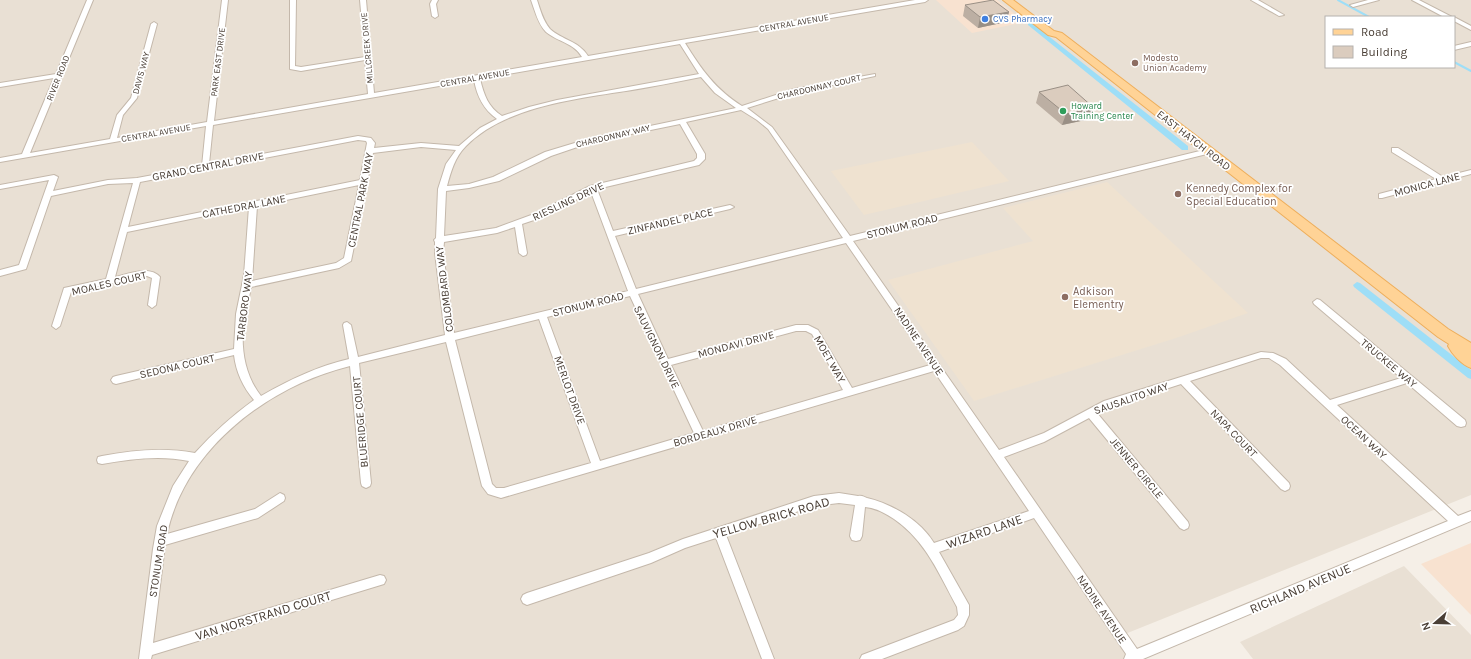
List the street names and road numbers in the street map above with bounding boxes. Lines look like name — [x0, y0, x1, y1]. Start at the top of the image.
street label: MILLCREEK DRIVE — [359, 12, 375, 84]
street label: CENTRAL AVENUE — [758, 12, 830, 34]
street label: PARK EAST DRIVE — [209, 27, 227, 97]
street label: DAVIS WAY — [131, 51, 151, 95]
street label: RIVER ROAD — [44, 54, 72, 102]
street label: CENTRAL AVENUE — [439, 67, 511, 89]
street label: CHARDONNAY COURT — [776, 72, 862, 101]
street label: EAST HATCH ROAD — [1154, 108, 1233, 173]
street label: CENTRAL AVENUE — [120, 122, 192, 144]
street label: CHARDONNAY WAY — [575, 123, 651, 149]
street label: GRAND CENTRAL DRIVE — [151, 149, 265, 184]
street label: CENTRAL PARK WAY — [345, 152, 376, 249]
street label: MONICA LANE — [1393, 169, 1462, 200]
street label: RIESLING DRIVE — [530, 179, 606, 224]
street label: CATHEDRAL LANE — [201, 192, 287, 221]
street label: ZINFANDEL PLACE — [626, 205, 714, 238]
street label: STONUM ROAD — [865, 211, 939, 242]
street label: COLOMBARD WAY — [433, 245, 456, 333]
street label: MOALES COURT — [70, 268, 148, 298]
street label: TARBORO WAY — [234, 270, 255, 342]
street label: STONUM ROAD — [551, 289, 625, 320]
street label: SAUVIGNON DRIVE — [631, 304, 682, 391]
street label: NADINE AVENUE — [891, 305, 946, 378]
street label: MONDAVI DRIVE — [697, 328, 776, 361]
street label: MOET WAY — [811, 333, 848, 385]
street label: TRUCKEE WAY — [1358, 336, 1419, 391]
street label: SEDONA COURT — [138, 351, 217, 381]
street label: MERLOT DRIVE — [551, 354, 588, 426]
street label: BLUERIDGE COURT — [350, 375, 371, 468]
street label: SAUSALITO WAY — [1092, 380, 1170, 417]
street label: NAPA COURT — [1208, 407, 1260, 460]
street label: BORDEAUX DRIVE — [672, 413, 759, 450]
street label: OCEAN WAY — [1338, 413, 1389, 462]
street label: JENNER CIRCLE — [1107, 435, 1166, 502]
street label: YELLOW BRICK ROAD — [711, 494, 831, 541]
street label: WIZARD LANE — [944, 511, 1024, 552]
street label: STONUM ROAD — [146, 524, 171, 598]
street label: RICHLAND AVENUE — [1247, 560, 1353, 617]
street label: NADINE AVENUE — [1074, 573, 1129, 646]
street label: VAN NORSTRAND COURT — [193, 588, 333, 643]

